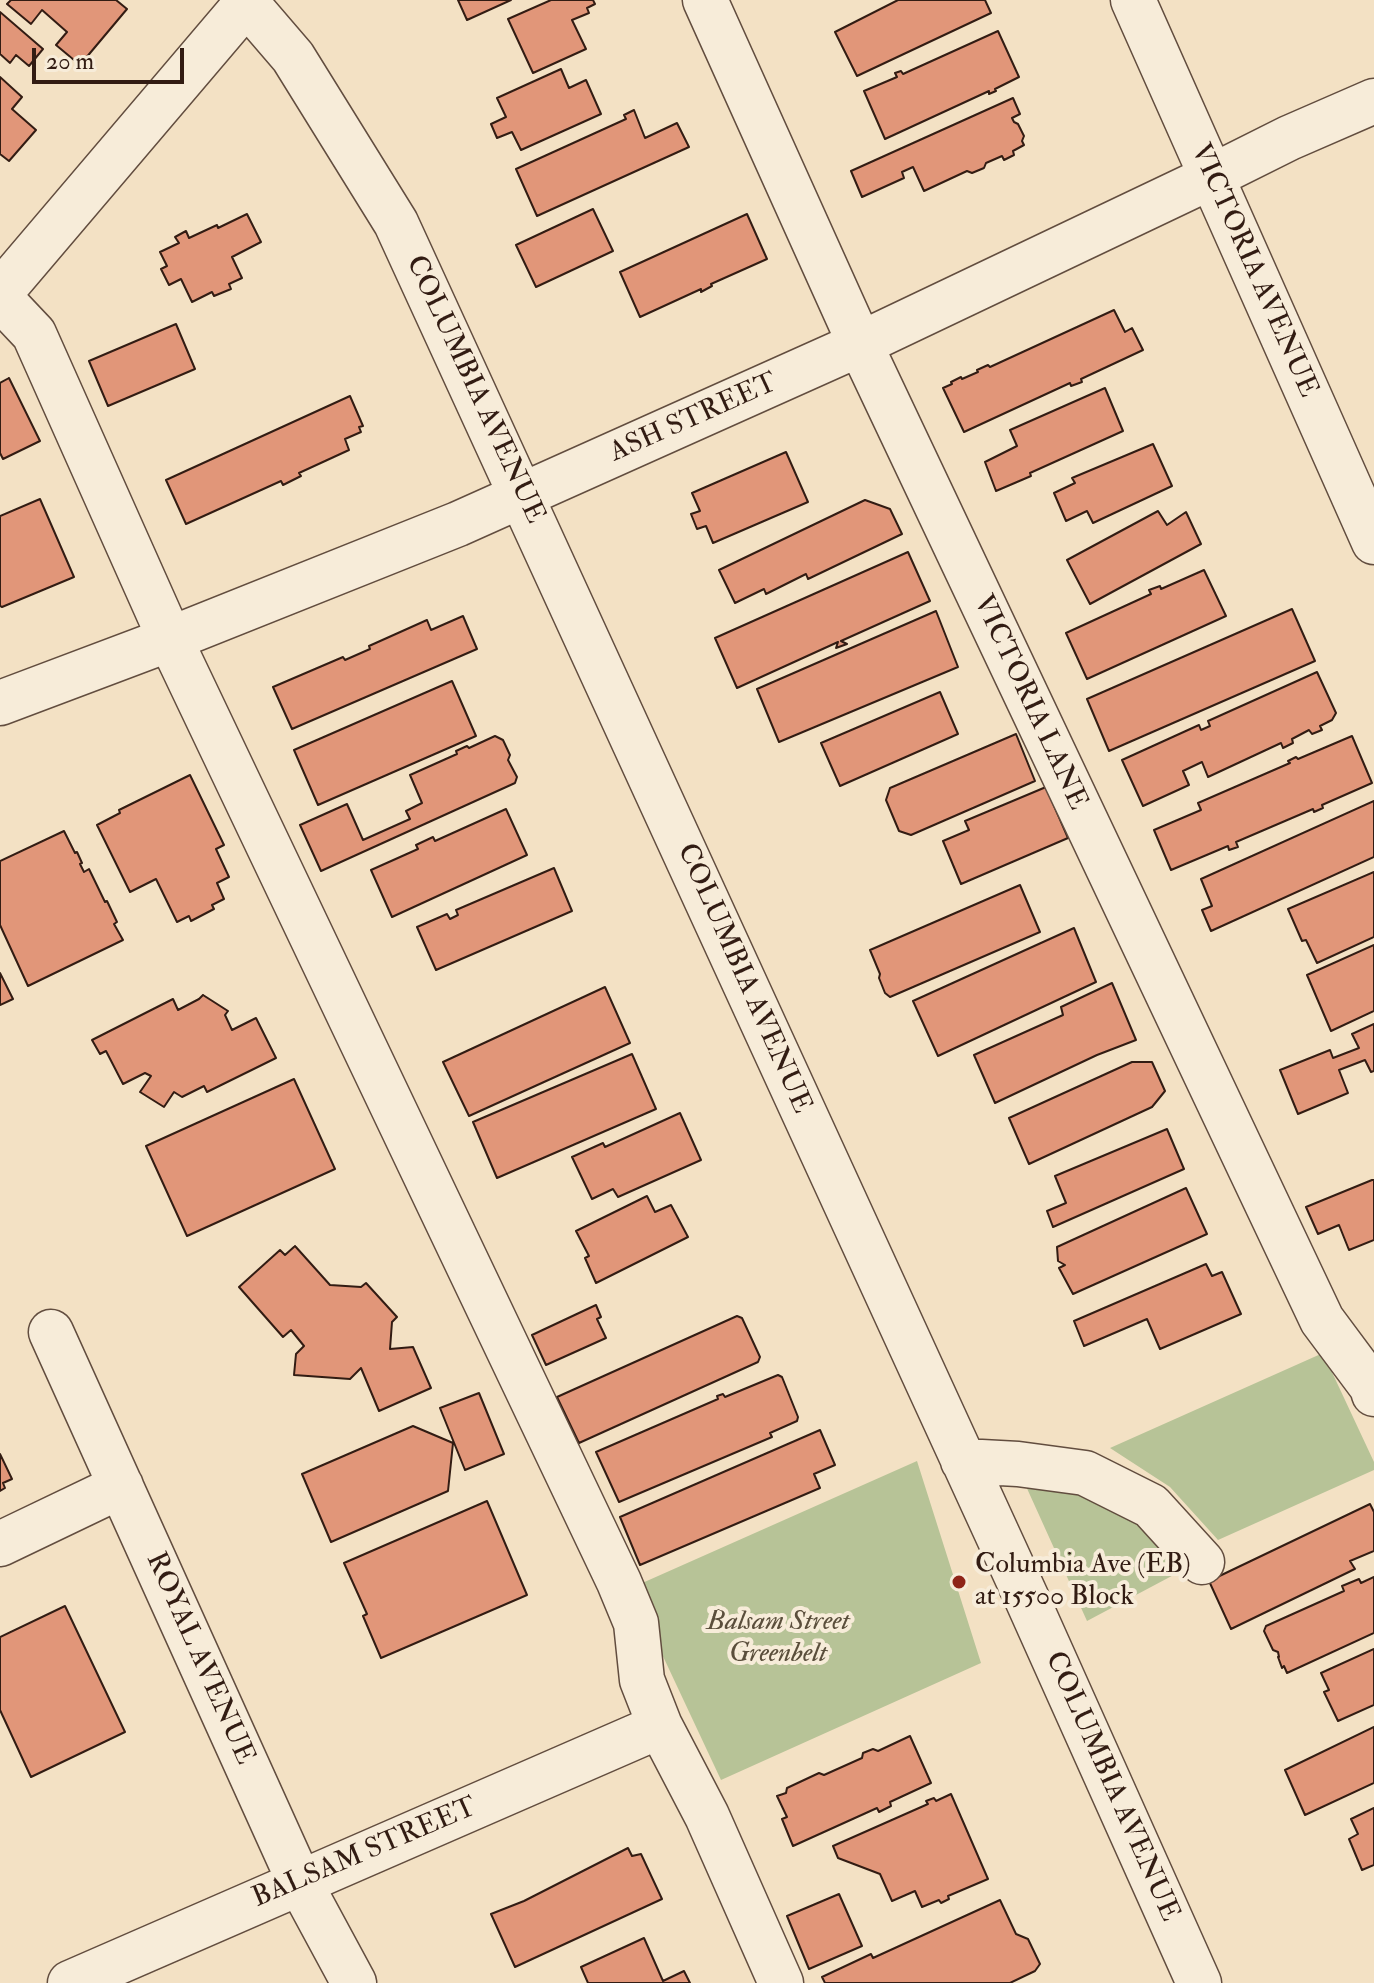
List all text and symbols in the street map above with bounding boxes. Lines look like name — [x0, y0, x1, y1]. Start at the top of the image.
scale bar — [36, 32, 188, 82]
text: 20 m — [46, 46, 94, 77]
street label: VICTORIA AVENUE — [1182, 139, 1324, 403]
street label: COLUMBIA AVENUE — [397, 251, 551, 529]
street label: ASH STREET — [605, 367, 783, 471]
street label: VICTORIA LANE — [964, 590, 1094, 816]
street label: COLUMBIA AVENUE — [668, 839, 818, 1119]
street label: ROYAL AVENUE — [137, 1548, 261, 1770]
place label: Columbia Ave (EB) at 15500 Block — [975, 1549, 1191, 1615]
marker: Columbia Ave (EB) at 15500 Block — [950, 1573, 968, 1591]
park label: Balsam Street Greenbelt — [706, 1606, 850, 1672]
street label: COLUMBIA AVENUE — [1036, 1647, 1186, 1927]
street label: BALSAM STREET — [248, 1792, 482, 1916]

